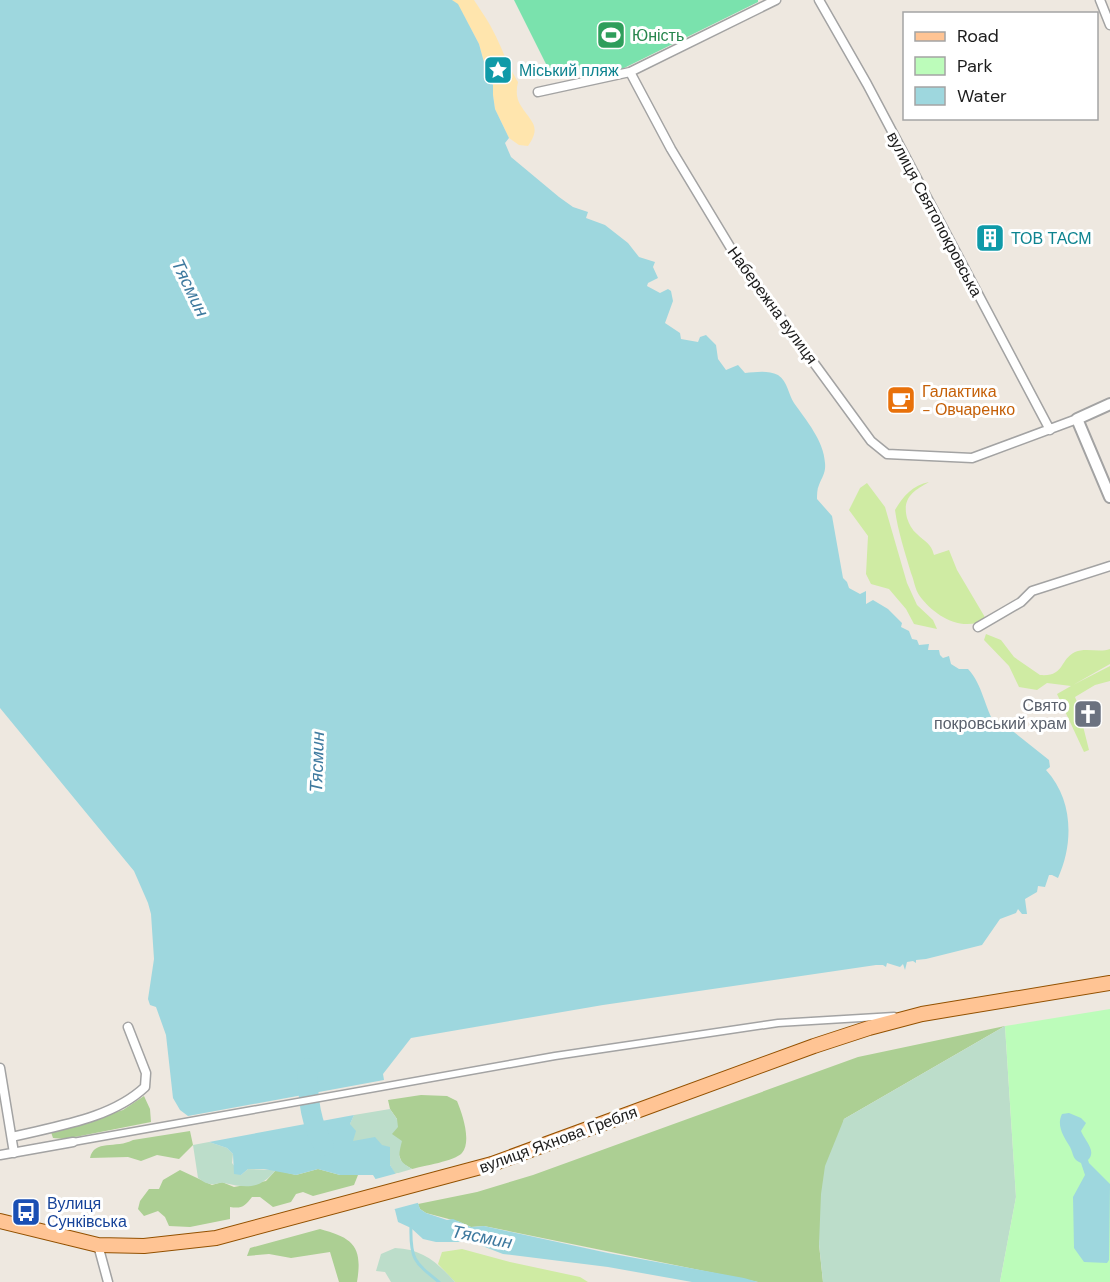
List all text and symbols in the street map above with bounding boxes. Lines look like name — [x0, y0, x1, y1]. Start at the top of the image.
legend — [903, 12, 1098, 120]
sports icon: Юність — [595, 19, 627, 51]
text: Road — [957, 24, 999, 48]
place label: Юність — [632, 25, 684, 46]
place icon: Міський пляж — [482, 54, 514, 86]
text: Park — [957, 54, 993, 78]
place label: Міський пляж — [519, 60, 619, 81]
text: Water — [957, 84, 1007, 108]
street label: вулиця Святопокровська — [882, 128, 987, 300]
building icon: ТОВ ТАСМ — [974, 222, 1006, 254]
place label: ТОВ ТАСМ — [1011, 228, 1092, 249]
street label: Набережна вулиця — [723, 242, 822, 368]
water label: Тясмин — [166, 255, 214, 321]
place label: Галактика - Овчаренко — [922, 381, 1015, 420]
cafe icon: Галактика - Овчаренко — [885, 384, 917, 416]
place label: Свято покровський храм — [934, 695, 1067, 734]
church icon: Свято покровський храм — [1072, 698, 1104, 730]
water label: Тясмин — [304, 731, 330, 793]
street label: вулиця Яхнова Гребля — [476, 1101, 640, 1178]
place label: Вулиця Сунківська — [47, 1193, 127, 1232]
bus stop icon: Вулиця Сунківська — [10, 1196, 42, 1228]
water label: Тясмин — [450, 1219, 514, 1255]

